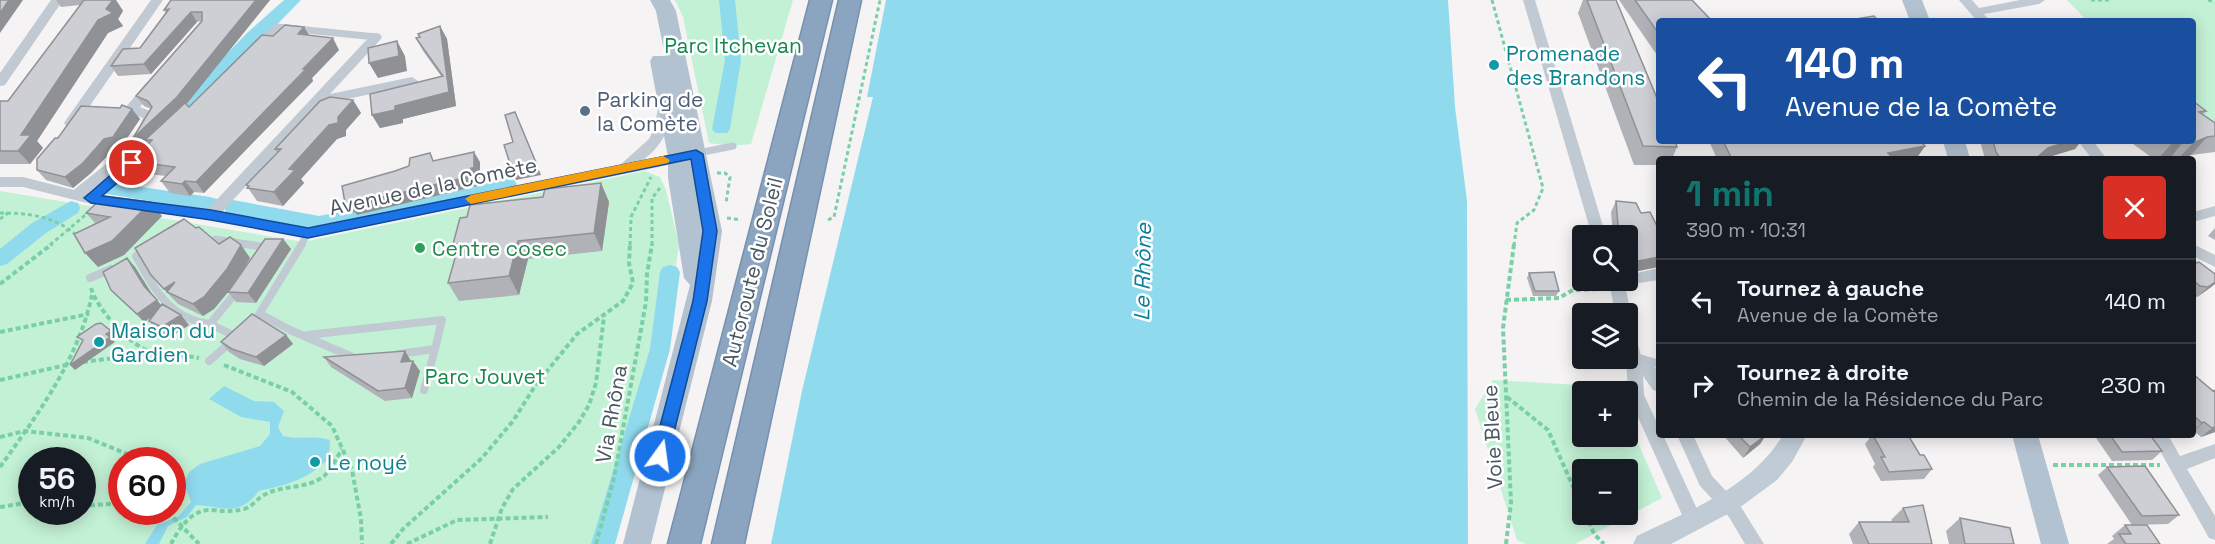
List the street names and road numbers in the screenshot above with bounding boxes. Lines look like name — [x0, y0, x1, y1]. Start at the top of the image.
street label: Avenue de la Comète — [327, 151, 539, 221]
street label: Autoroute du Soleil — [715, 174, 789, 370]
street label: Via Rhôna — [589, 363, 633, 465]
street label: Voie Bleue — [1476, 384, 1508, 490]

